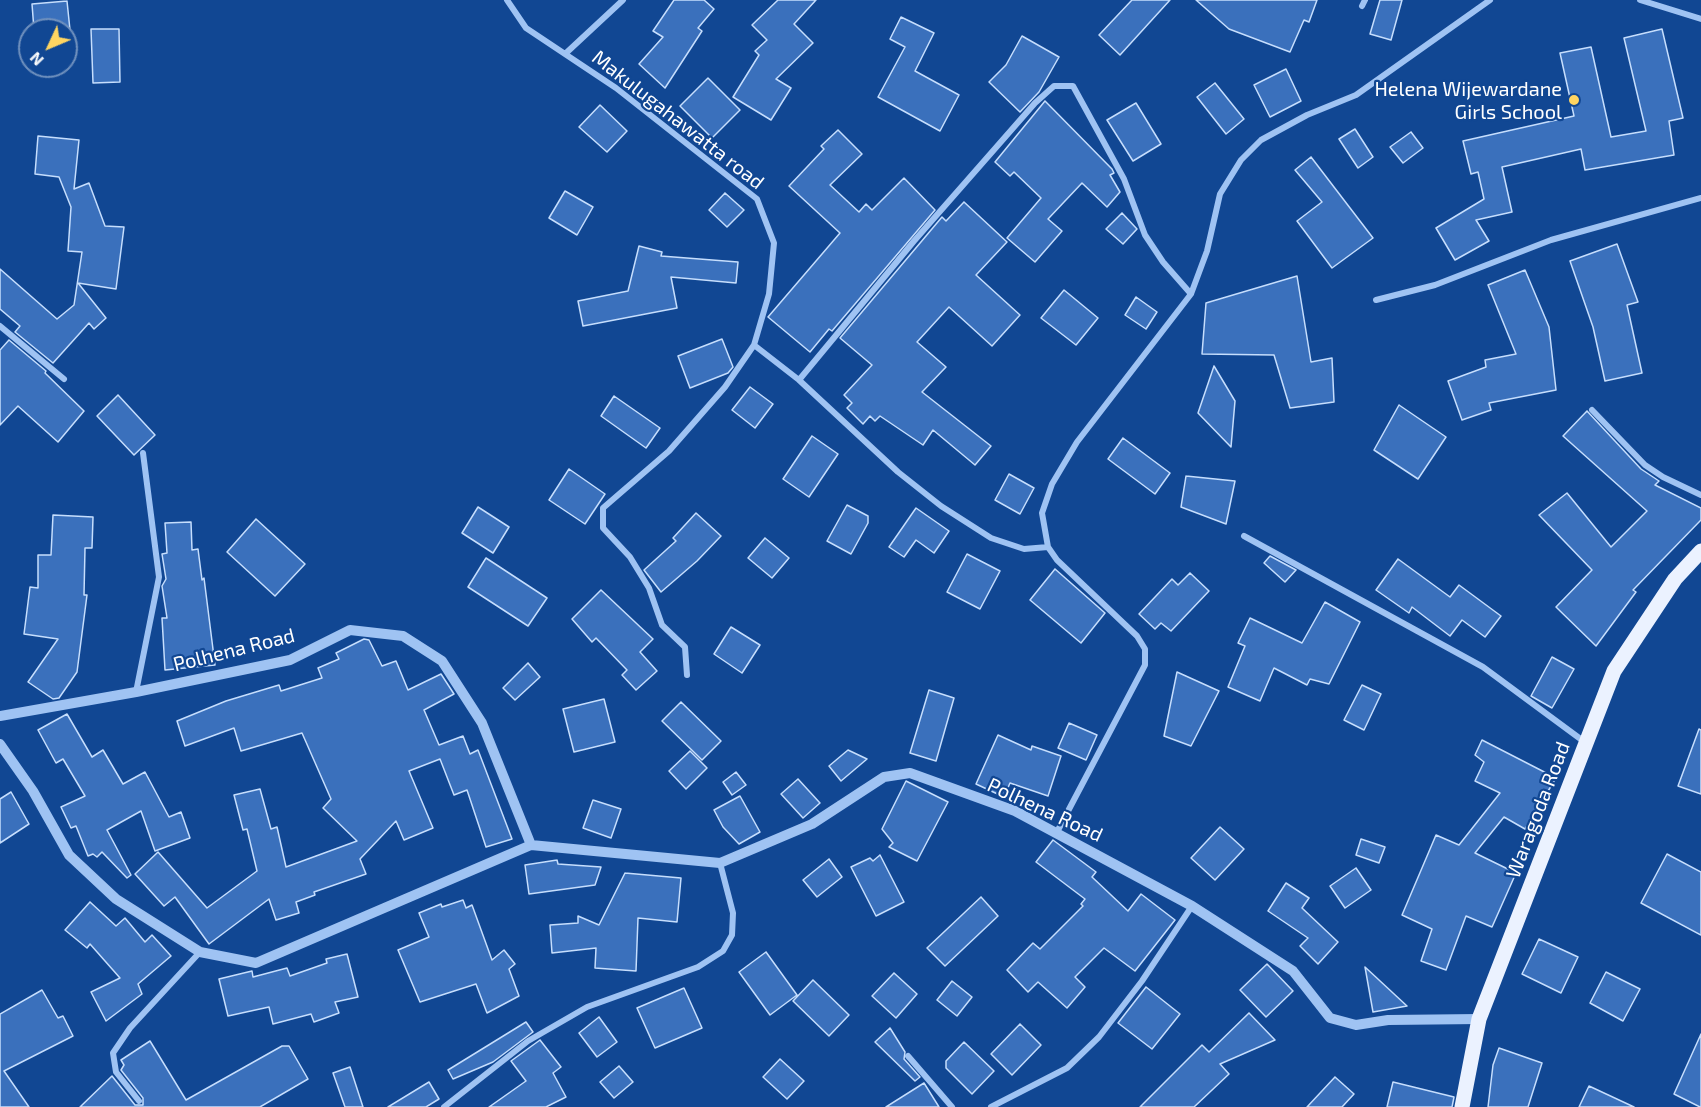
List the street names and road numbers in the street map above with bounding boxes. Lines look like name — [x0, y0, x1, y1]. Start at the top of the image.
street label: Makulugahawatta road — [587, 45, 769, 195]
street label: Polhena Road — [171, 623, 297, 677]
street label: Waragoda Road — [1501, 738, 1575, 882]
street label: Polhena Road — [984, 773, 1106, 847]

